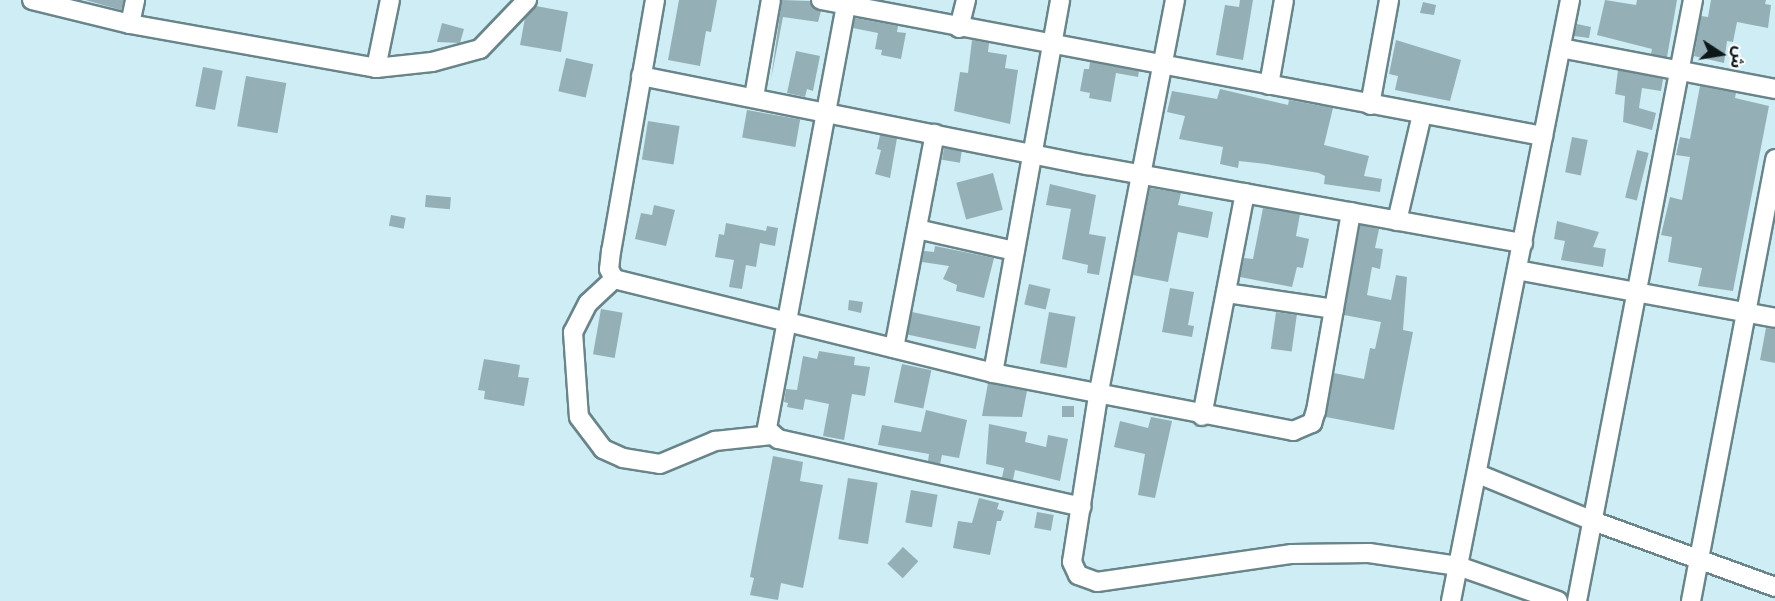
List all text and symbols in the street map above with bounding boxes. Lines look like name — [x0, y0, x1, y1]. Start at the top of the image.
north arrow — [1691, 24, 1751, 84]
text: ش — [1728, 45, 1750, 70]

